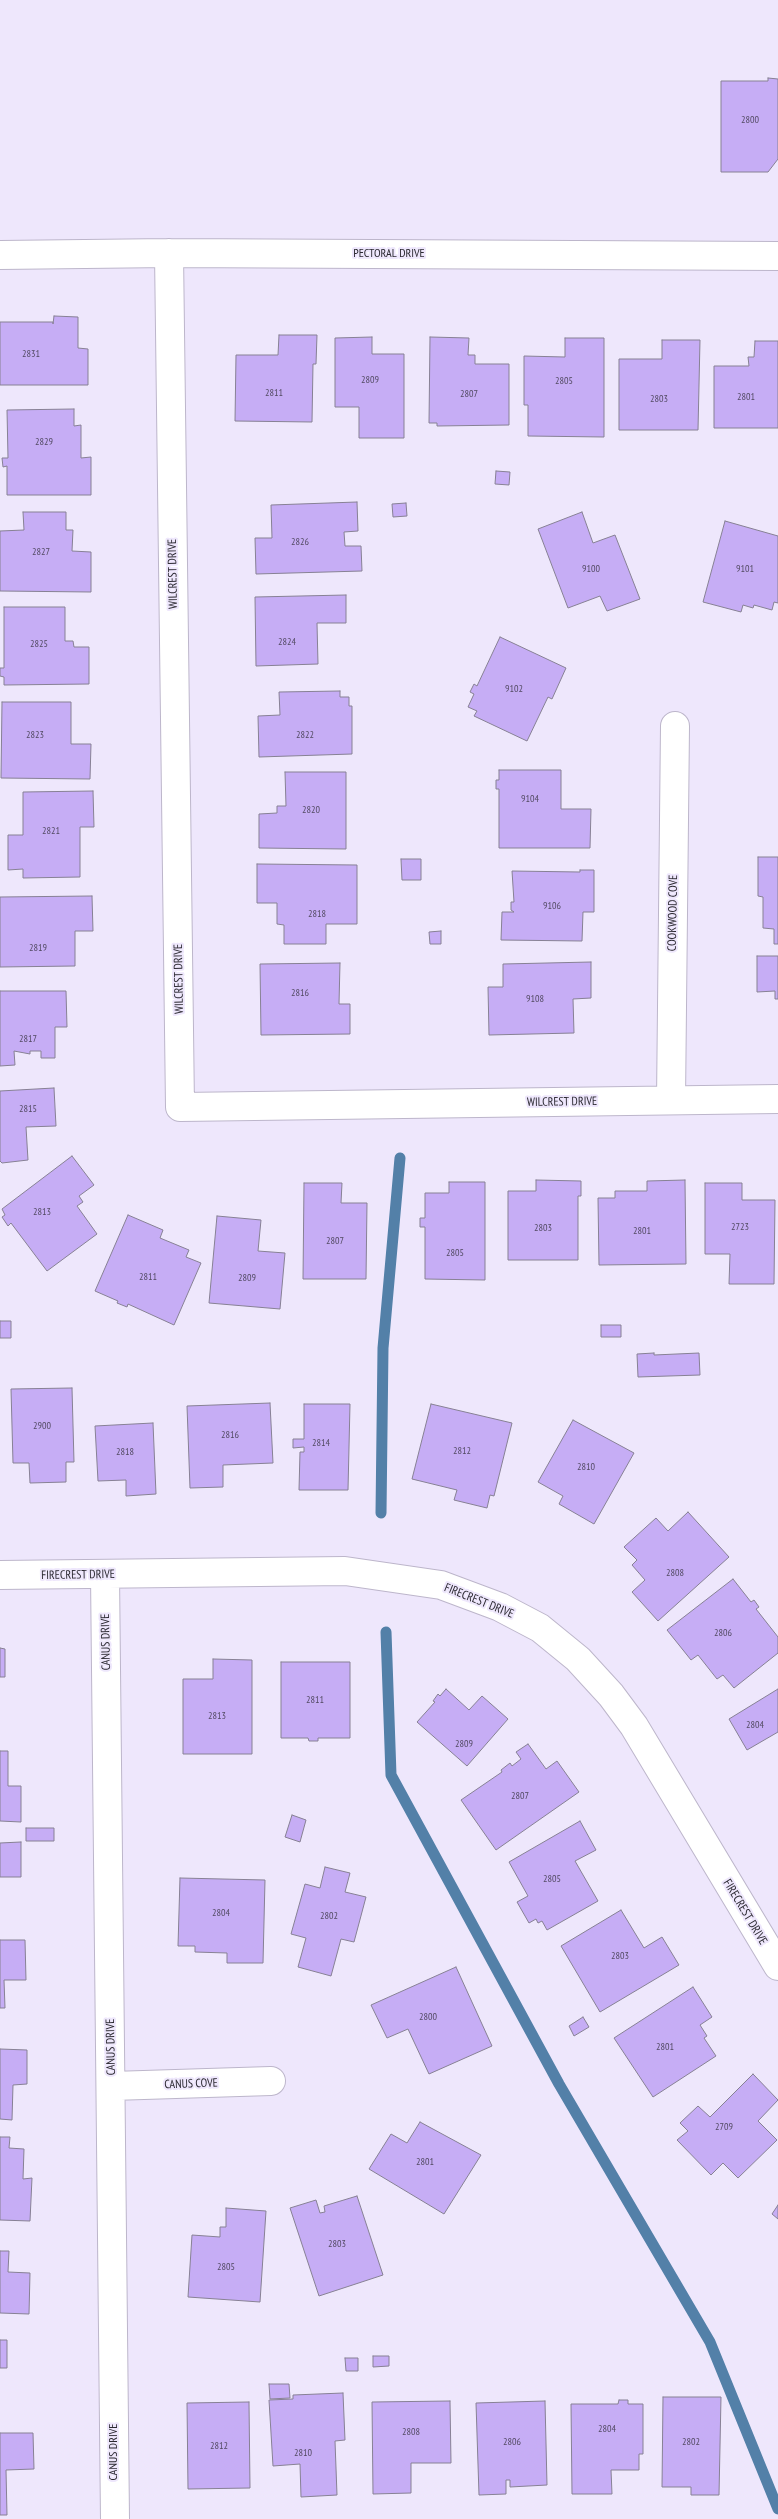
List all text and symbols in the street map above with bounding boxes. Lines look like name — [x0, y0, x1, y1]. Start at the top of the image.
house number: 2800 — [741, 114, 759, 126]
street label: PECTORAL DRIVE — [353, 247, 425, 261]
house number: 2831 — [22, 348, 40, 360]
house number: 2809 — [361, 374, 379, 386]
house number: 2805 — [555, 375, 573, 387]
house number: 2811 — [265, 387, 283, 399]
house number: 2807 — [460, 388, 478, 400]
house number: 2801 — [737, 391, 755, 403]
house number: 2803 — [650, 393, 668, 405]
house number: 2829 — [35, 436, 53, 448]
house number: 2826 — [291, 536, 309, 548]
street label: WILCREST DRIVE — [165, 539, 181, 609]
house number: 2827 — [32, 546, 50, 558]
house number: 9100 — [582, 563, 600, 575]
house number: 9101 — [736, 563, 754, 575]
house number: 2824 — [278, 636, 296, 648]
house number: 2825 — [30, 638, 48, 650]
house number: 9102 — [505, 683, 523, 695]
house number: 2823 — [26, 729, 44, 741]
house number: 2822 — [296, 729, 314, 741]
house number: 9104 — [521, 793, 539, 805]
house number: 2820 — [302, 804, 320, 816]
house number: 2821 — [42, 825, 60, 837]
street label: COOKWOOD COVE — [665, 875, 681, 951]
house number: 9106 — [543, 900, 561, 912]
house number: 2818 — [308, 908, 326, 920]
house number: 2819 — [29, 942, 47, 954]
street label: WILCREST DRIVE — [171, 944, 187, 1014]
house number: 2816 — [291, 987, 309, 999]
house number: 9108 — [526, 993, 544, 1005]
house number: 2817 — [19, 1033, 37, 1045]
street label: WILCREST DRIVE — [527, 1094, 597, 1110]
house number: 2815 — [19, 1103, 37, 1115]
house number: 2813 — [33, 1206, 51, 1218]
house number: 2723 — [731, 1221, 749, 1233]
house number: 2803 — [534, 1222, 552, 1234]
house number: 2801 — [633, 1225, 651, 1237]
house number: 2807 — [326, 1235, 344, 1247]
house number: 2805 — [446, 1247, 464, 1259]
house number: 2811 — [139, 1271, 157, 1283]
house number: 2809 — [238, 1272, 256, 1284]
house number: 2900 — [33, 1420, 51, 1432]
house number: 2816 — [221, 1429, 239, 1441]
house number: 2814 — [312, 1437, 330, 1449]
house number: 2812 — [453, 1445, 471, 1457]
house number: 2818 — [116, 1446, 134, 1458]
house number: 2810 — [577, 1461, 595, 1473]
street label: FIRECREST DRIVE — [41, 1567, 115, 1583]
house number: 2808 — [666, 1567, 684, 1579]
street label: FIRECREST DRIVE — [442, 1581, 516, 1621]
street label: CANUS DRIVE — [98, 1613, 114, 1671]
house number: 2806 — [714, 1627, 732, 1639]
house number: 2811 — [306, 1694, 324, 1706]
house number: 2813 — [208, 1710, 226, 1722]
house number: 2804 — [746, 1719, 764, 1731]
house number: 2809 — [455, 1738, 473, 1750]
house number: 2807 — [511, 1790, 529, 1802]
house number: 2805 — [543, 1873, 561, 1885]
street label: FIRECREST DRIVE — [720, 1877, 770, 1947]
house number: 2804 — [212, 1907, 230, 1919]
house number: 2802 — [320, 1910, 338, 1922]
house number: 2803 — [611, 1950, 629, 1962]
house number: 2800 — [419, 2011, 437, 2023]
street label: CANUS DRIVE — [103, 2018, 119, 2076]
house number: 2801 — [656, 2041, 674, 2053]
street label: CANUS COVE — [164, 2076, 218, 2092]
house number: 2709 — [715, 2121, 733, 2133]
house number: 2801 — [416, 2156, 434, 2168]
house number: 2803 — [328, 2238, 346, 2250]
house number: 2805 — [217, 2261, 235, 2273]
house number: 2804 — [598, 2423, 616, 2435]
street label: CANUS DRIVE — [107, 2424, 121, 2480]
house number: 2808 — [402, 2426, 420, 2438]
house number: 2806 — [503, 2436, 521, 2448]
house number: 2802 — [682, 2436, 700, 2448]
house number: 2812 — [210, 2440, 228, 2452]
house number: 2810 — [294, 2447, 312, 2459]

